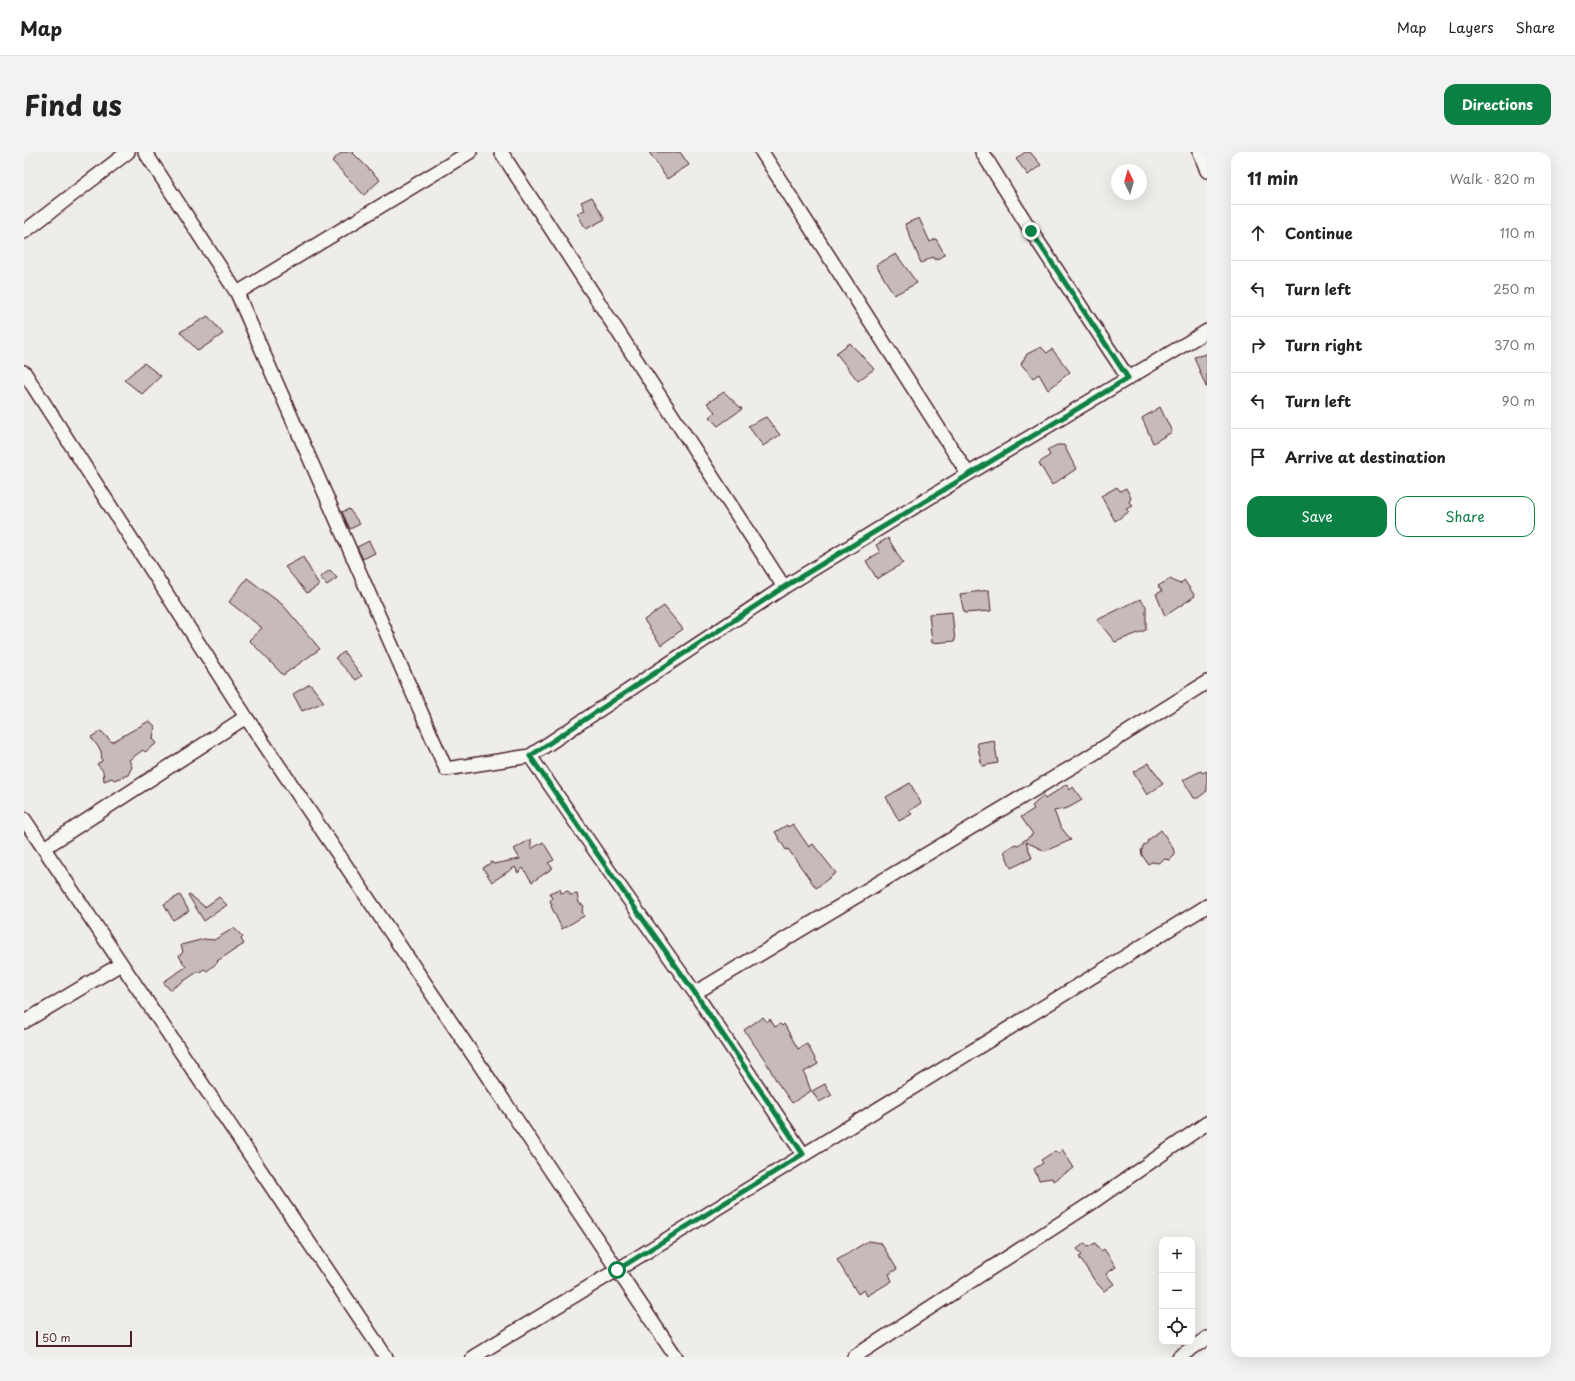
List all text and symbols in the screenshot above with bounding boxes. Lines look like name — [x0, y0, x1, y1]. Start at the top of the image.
text: Map — [20, 14, 62, 42]
text: Map — [1397, 17, 1427, 38]
text: Layers — [1449, 17, 1494, 38]
text: Share — [1516, 17, 1555, 38]
text: Find us — [24, 83, 122, 126]
button: Directions — [1444, 84, 1551, 125]
north arrow — [1111, 164, 1147, 200]
text: 11 min — [1247, 165, 1299, 191]
text: Walk · 820 m — [1450, 169, 1535, 188]
text: Continue — [1285, 221, 1353, 244]
route end — [1022, 222, 1040, 240]
icon: ahead — [1247, 222, 1269, 244]
text: 110 m — [1500, 223, 1535, 242]
text: Turn left — [1285, 277, 1351, 300]
icon: left — [1247, 278, 1269, 300]
text: 250 m — [1493, 279, 1535, 298]
text: Turn right — [1285, 333, 1362, 356]
icon: right — [1247, 334, 1269, 356]
text: 370 m — [1494, 335, 1535, 354]
text: Turn left — [1285, 389, 1351, 412]
icon: left — [1247, 390, 1269, 412]
text: 90 m — [1502, 391, 1535, 410]
text: Arrive at destination — [1285, 445, 1446, 468]
icon: arrive — [1247, 446, 1269, 468]
button: Save — [1247, 496, 1387, 537]
button: Share — [1395, 496, 1535, 537]
map controls — [1159, 1237, 1195, 1345]
button: + — [1159, 1237, 1195, 1273]
route start — [608, 1261, 626, 1279]
button: − — [1159, 1273, 1195, 1309]
button: locate — [1159, 1309, 1195, 1345]
scale bar — [36, 1329, 132, 1348]
text: 50 m — [42, 1329, 71, 1346]

